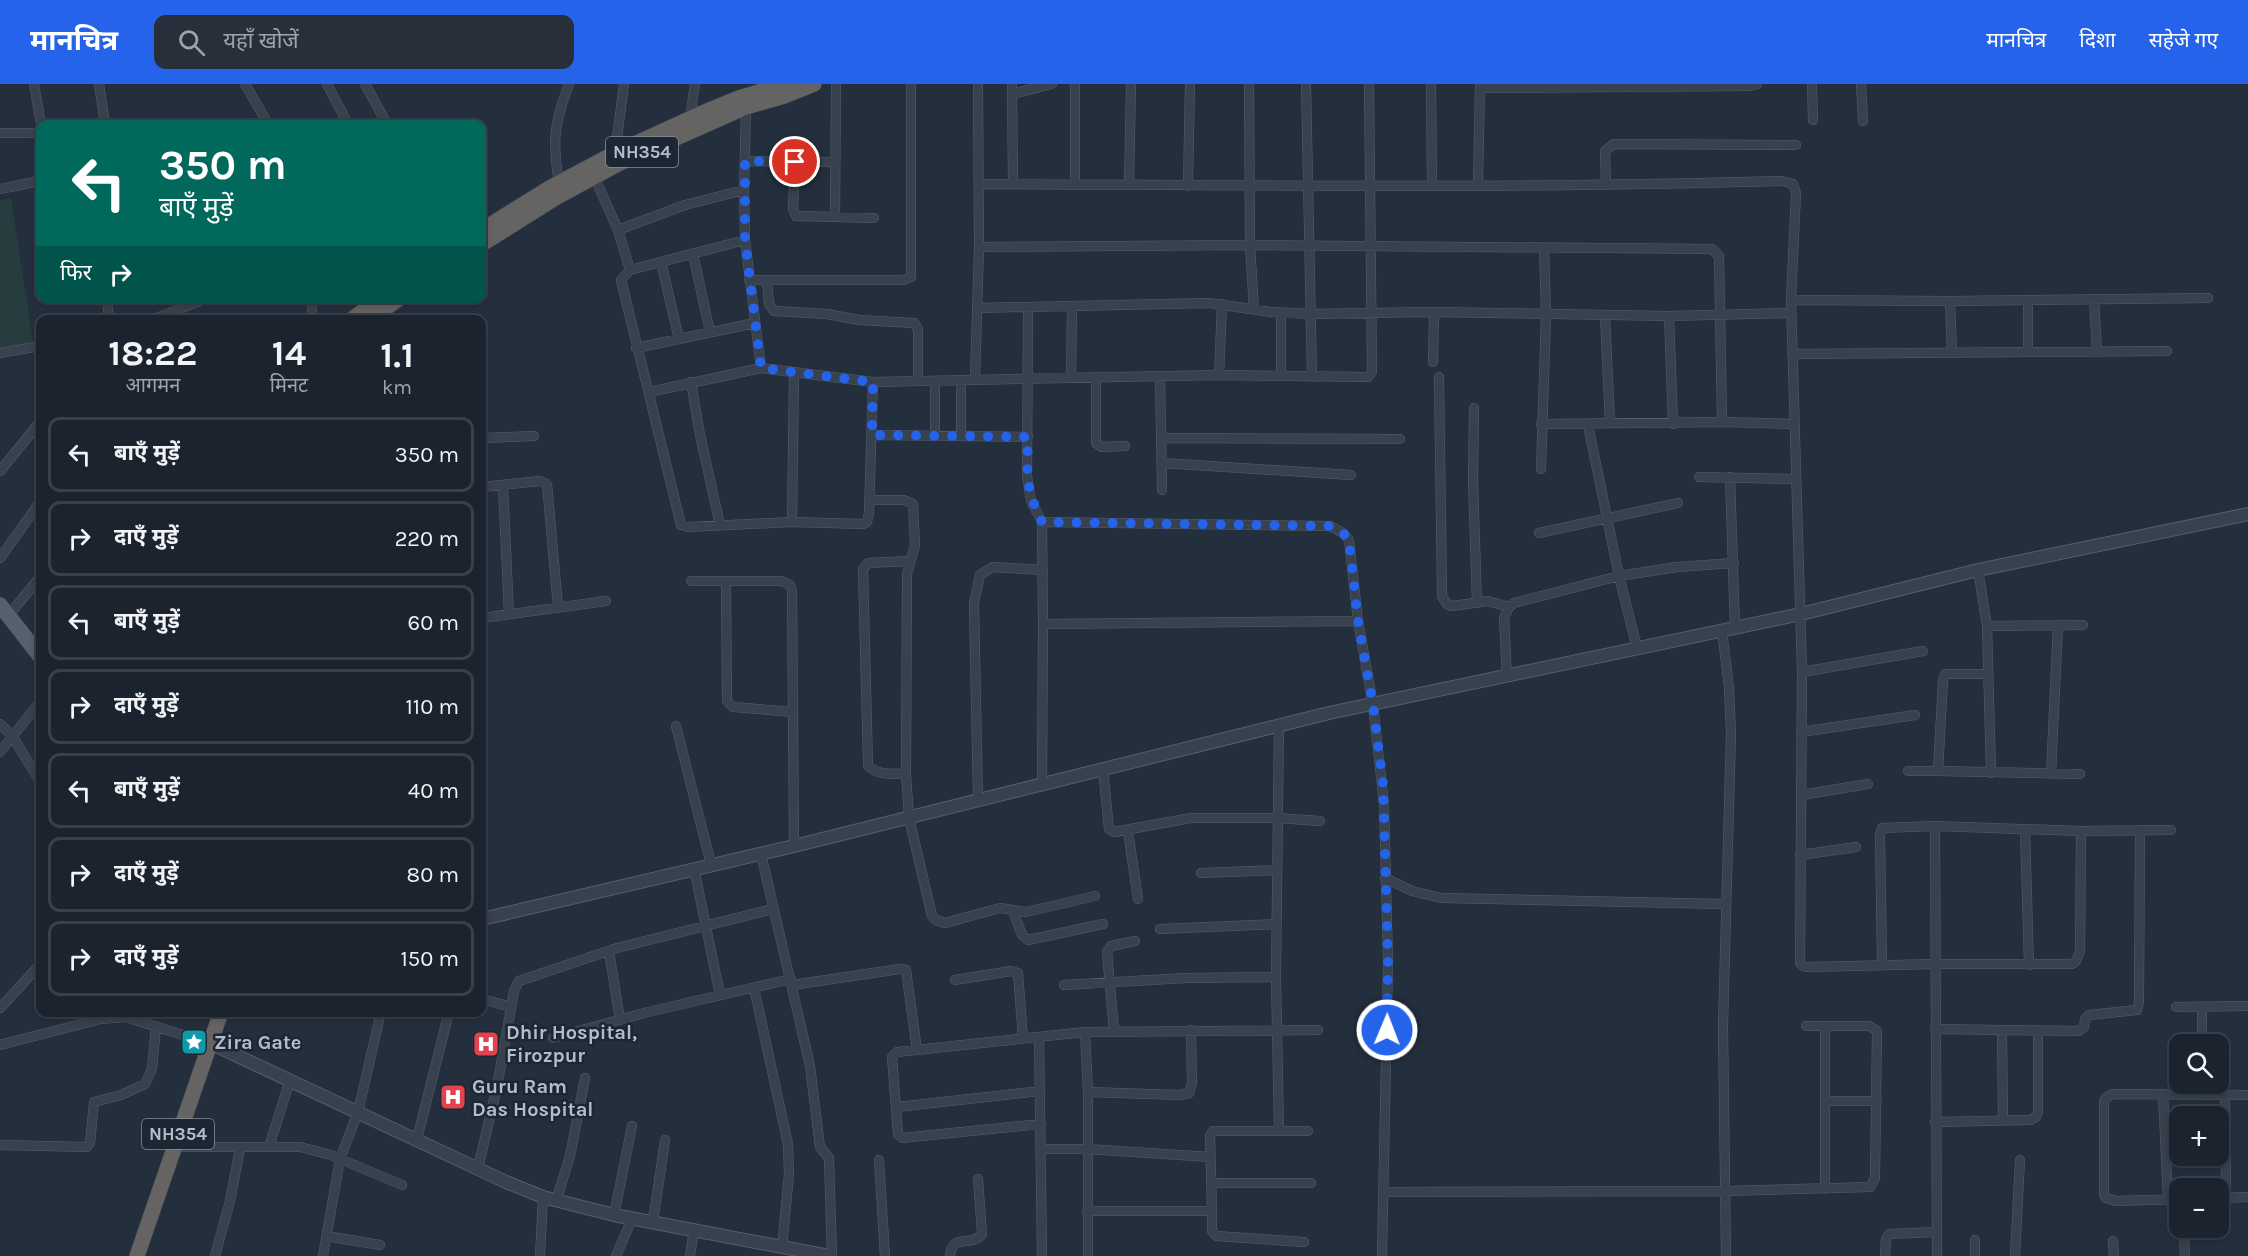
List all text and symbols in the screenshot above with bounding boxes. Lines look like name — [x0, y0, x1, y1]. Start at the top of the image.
search box — [154, 15, 574, 69]
text: मानचित्र — [30, 24, 118, 57]
icon: search — [175, 26, 208, 59]
text: यहाँ खोजें — [223, 28, 299, 54]
text: मानचित्र — [1986, 28, 2046, 52]
text: दिशा — [2079, 28, 2116, 52]
text: सहेजे गए — [2149, 28, 2218, 52]
pin — [769, 136, 820, 187]
road number: NH354 — [606, 137, 678, 167]
text: 350 m — [159, 140, 287, 190]
icon: left — [60, 144, 138, 222]
icon: arrive — [778, 145, 811, 178]
text: बाएँ मुड़ें — [159, 191, 233, 223]
icon: right — [104, 258, 137, 291]
text: फिर — [60, 260, 92, 286]
text: 18:22 — [108, 332, 198, 374]
text: 14 — [272, 332, 306, 374]
text: 1.1 — [380, 334, 414, 376]
text: आगमन — [126, 374, 180, 397]
text: मिनट — [270, 374, 308, 397]
text: km — [382, 376, 412, 399]
icon: left — [63, 438, 96, 471]
text: बाएँ मुड़ें — [114, 440, 180, 466]
text: 350 m — [395, 442, 459, 468]
icon: right — [63, 522, 96, 555]
text: दाएँ मुड़ें — [114, 524, 179, 550]
text: 220 m — [395, 526, 459, 552]
icon: left — [63, 606, 96, 639]
text: बाएँ मुड़ें — [114, 608, 180, 634]
text: 60 m — [408, 610, 459, 636]
icon: right — [63, 690, 96, 723]
text: दाएँ मुड़ें — [114, 692, 179, 718]
text: 110 m — [406, 694, 459, 720]
icon: left — [63, 774, 96, 807]
text: बाएँ मुड़ें — [114, 776, 180, 802]
text: 40 m — [408, 778, 459, 804]
icon: right — [63, 858, 96, 891]
text: दाएँ मुड़ें — [114, 860, 179, 886]
text: 80 m — [407, 862, 459, 888]
icon: right — [63, 942, 96, 975]
text: दाएँ मुड़ें — [114, 944, 179, 970]
text: 150 m — [400, 946, 459, 972]
position arrow — [1355, 998, 1419, 1062]
place label: Dhir Hospital, Firozpur — [506, 1021, 637, 1067]
place icon: Zira Gate — [179, 1027, 209, 1057]
hospital icon: Dhir Hospital, Firozpur — [471, 1029, 501, 1059]
place label: Zira Gate — [214, 1031, 301, 1054]
map controls — [2169, 1034, 2229, 1238]
button: search — [2169, 1034, 2229, 1094]
place label: Guru Ram Das Hospital — [472, 1075, 593, 1121]
hospital icon: Guru Ram Das Hospital — [438, 1082, 468, 1112]
button: + — [2169, 1106, 2229, 1166]
road number: NH354 — [142, 1119, 214, 1149]
button: − — [2169, 1178, 2229, 1238]

